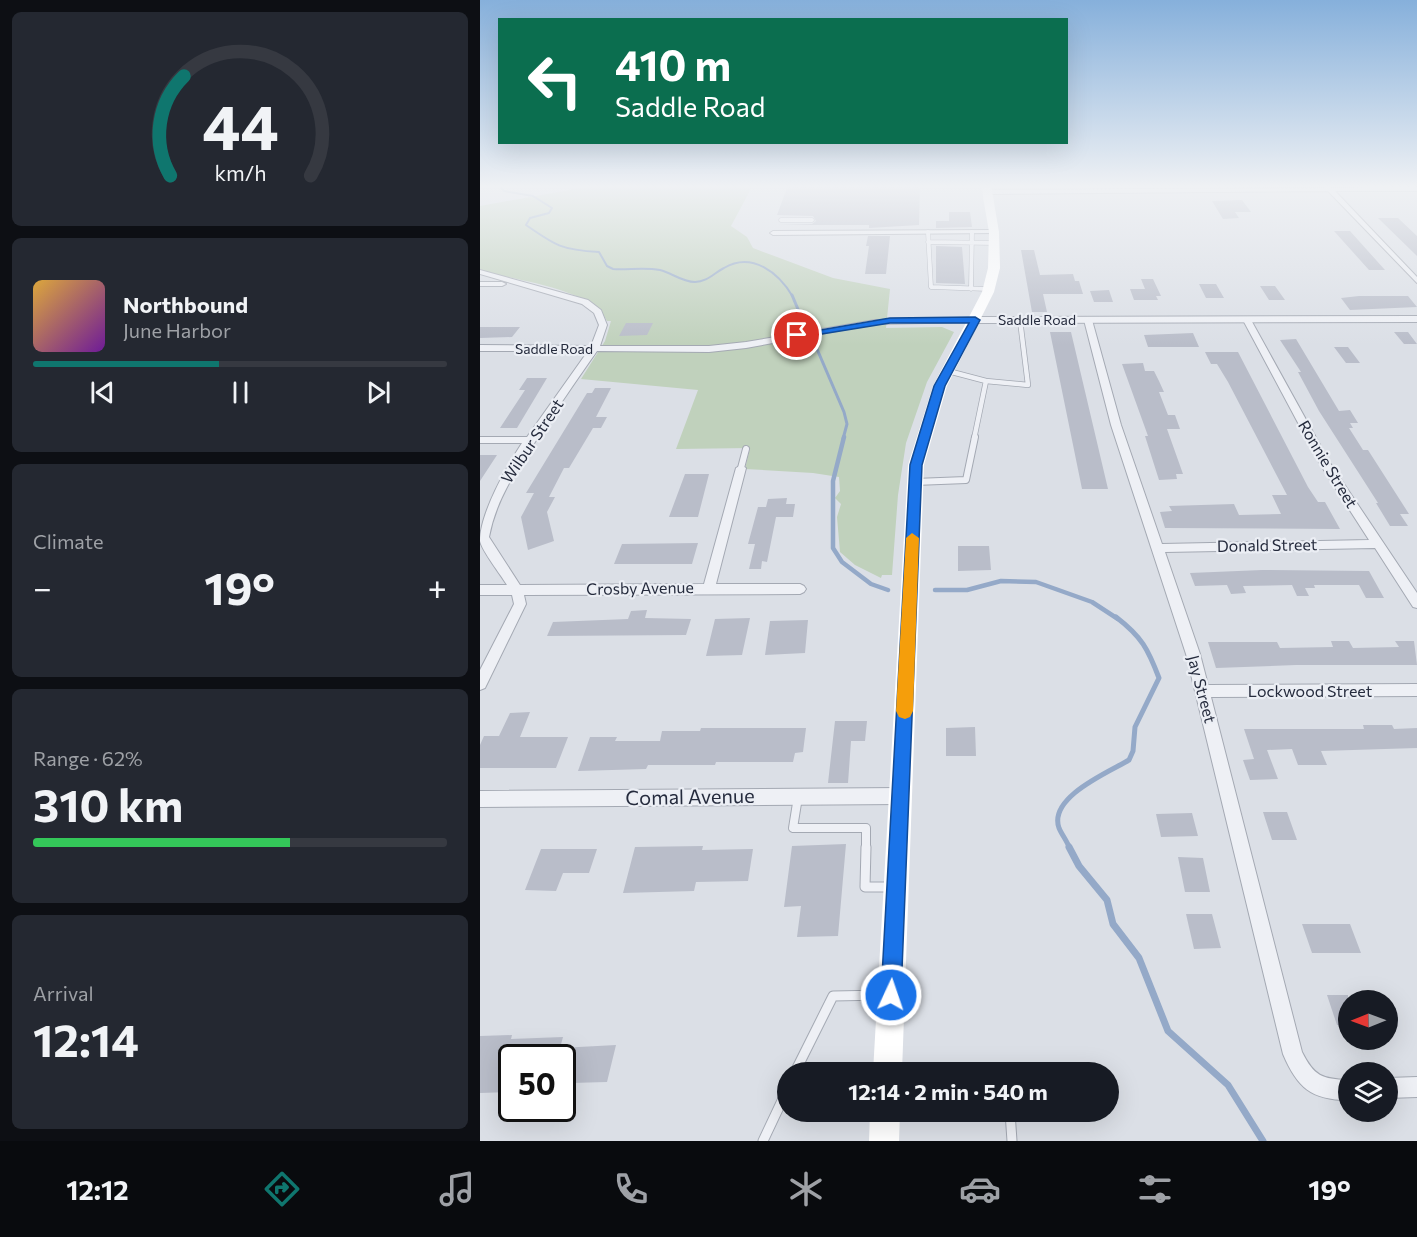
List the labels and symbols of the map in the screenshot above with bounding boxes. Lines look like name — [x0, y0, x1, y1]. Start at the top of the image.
pin — [771, 309, 822, 360]
street label: Saddle Road — [998, 311, 1076, 328]
street label: Saddle Road — [515, 340, 593, 357]
street label: Wilbur Street — [496, 395, 567, 486]
street label: Ronnie Street — [1295, 416, 1362, 511]
street label: Donald Street — [1217, 534, 1318, 555]
street label: Crosby Avenue — [586, 577, 694, 598]
street label: Jay Street — [1184, 653, 1221, 725]
street label: Lockwood Street — [1248, 681, 1373, 700]
street label: Comal Avenue — [625, 783, 755, 809]
position arrow — [859, 963, 923, 1027]
north arrow — [1338, 990, 1398, 1050]
speed limit sign: 50 — [498, 1044, 576, 1122]

